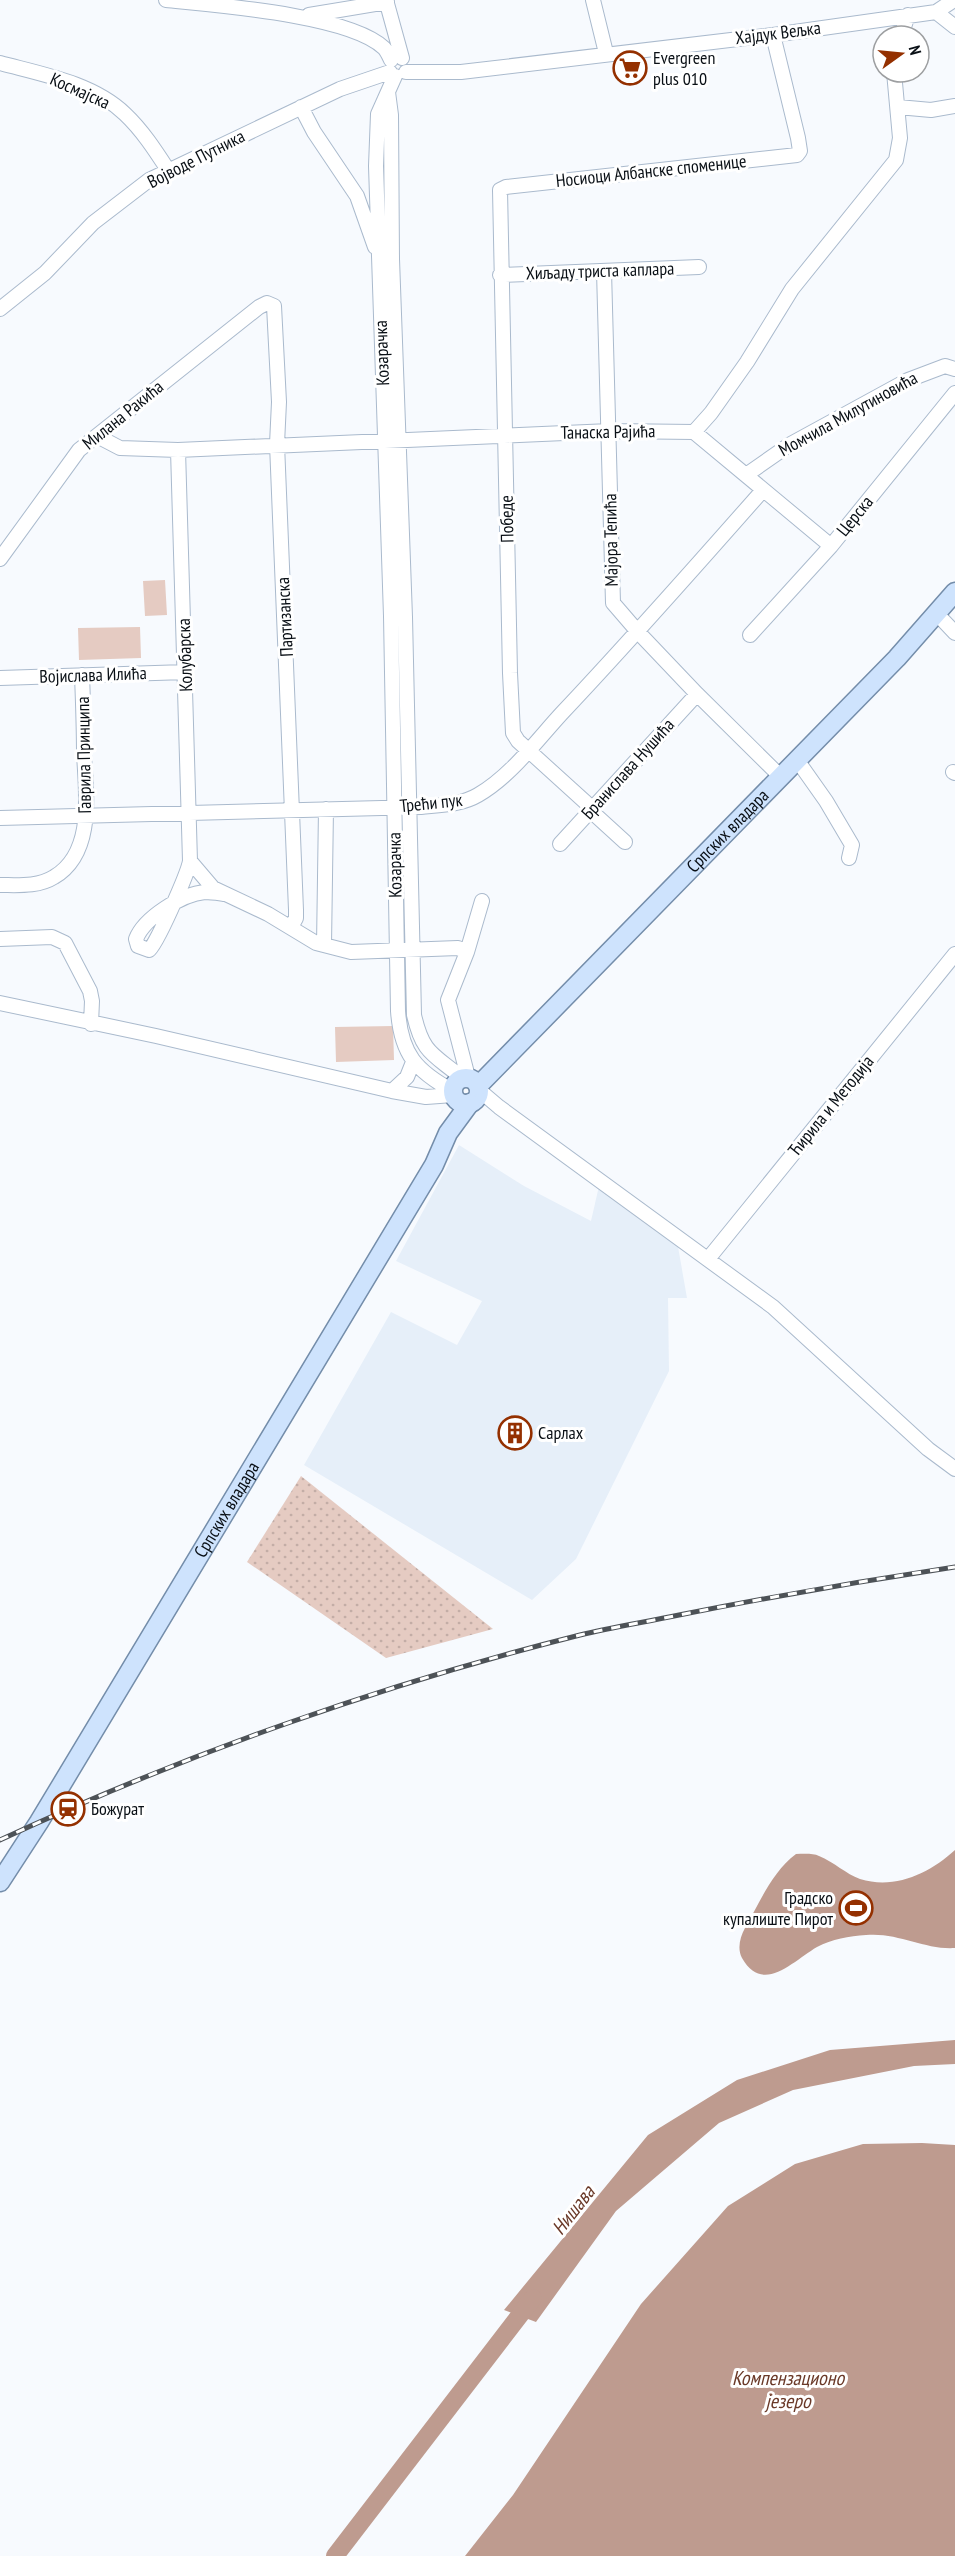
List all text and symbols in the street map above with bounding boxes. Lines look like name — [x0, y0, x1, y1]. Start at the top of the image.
street label: Хајдук Вељка — [734, 16, 822, 49]
north arrow — [871, 24, 931, 84]
text: N — [905, 43, 926, 57]
place label: Evergreen plus 010 — [653, 46, 715, 90]
supermarket icon: Evergreen plus 010 — [612, 50, 648, 86]
street label: Космајска — [47, 67, 114, 114]
street label: Војводе Путника — [143, 124, 248, 193]
street label: Носиоци Албанске споменице — [555, 149, 747, 192]
street label: Хиљаду триста каплара — [525, 256, 675, 285]
street label: Козарачка — [369, 320, 394, 386]
street label: Момчила Милутиновића — [774, 366, 921, 461]
street label: Милана Ракића — [78, 375, 168, 454]
street label: Танаска Рајића — [560, 419, 656, 444]
street label: Церска — [831, 491, 878, 541]
street label: Мајора Тепића — [598, 493, 623, 587]
street label: Победе — [495, 495, 518, 543]
street label: Партизанска — [271, 577, 298, 658]
street label: Колубарска — [172, 618, 197, 692]
street label: Војислава Илића — [39, 661, 147, 688]
street label: Гаврила Принципа — [71, 696, 96, 814]
street label: Бранислава Нушића — [576, 713, 679, 824]
street label: Српских владара — [681, 784, 773, 877]
street label: Трећи пук — [398, 788, 463, 817]
street label: Козарачка — [382, 832, 407, 898]
street label: Ћирила и Методија — [783, 1050, 878, 1161]
building icon: Сарлах — [497, 1415, 533, 1451]
place label: Сарлах — [538, 1421, 584, 1444]
street label: Српских владара — [189, 1457, 264, 1562]
station icon: Божурат — [50, 1791, 86, 1827]
place label: Божурат — [91, 1797, 144, 1820]
place label: Градско купалиште Пирот — [723, 1886, 833, 1930]
sports icon: Градско купалиште Пирот — [838, 1890, 874, 1926]
water label: Нишава — [546, 2179, 601, 2240]
water label: Компензационо језеро — [732, 2365, 845, 2414]

